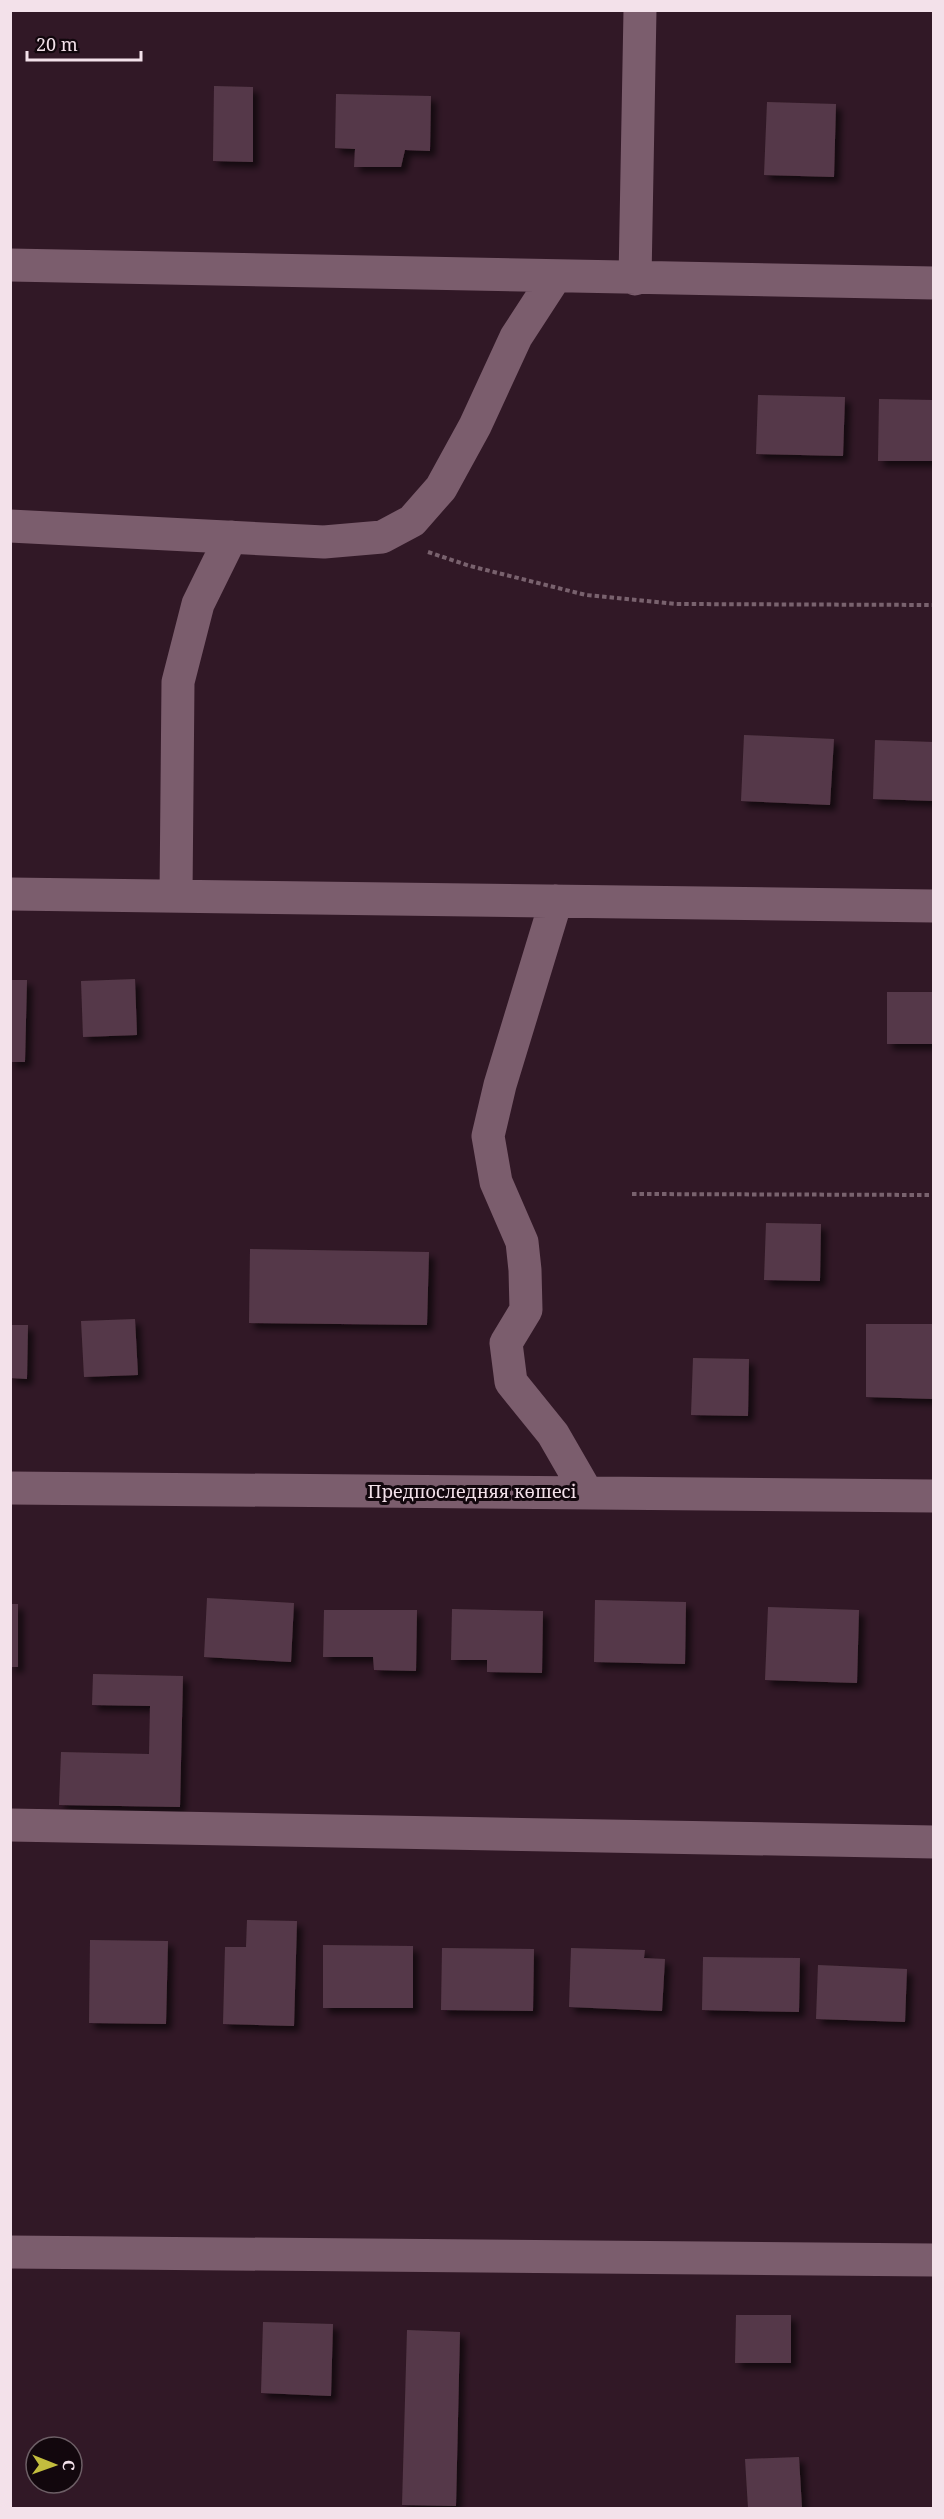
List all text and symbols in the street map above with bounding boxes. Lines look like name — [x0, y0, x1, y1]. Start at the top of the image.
scale bar — [27, 24, 141, 62]
text: 20 m — [36, 32, 78, 56]
street label: Предпоследняя көшесі — [367, 1479, 577, 1503]
north arrow — [24, 2435, 84, 2495]
text: С — [58, 2460, 80, 2471]

